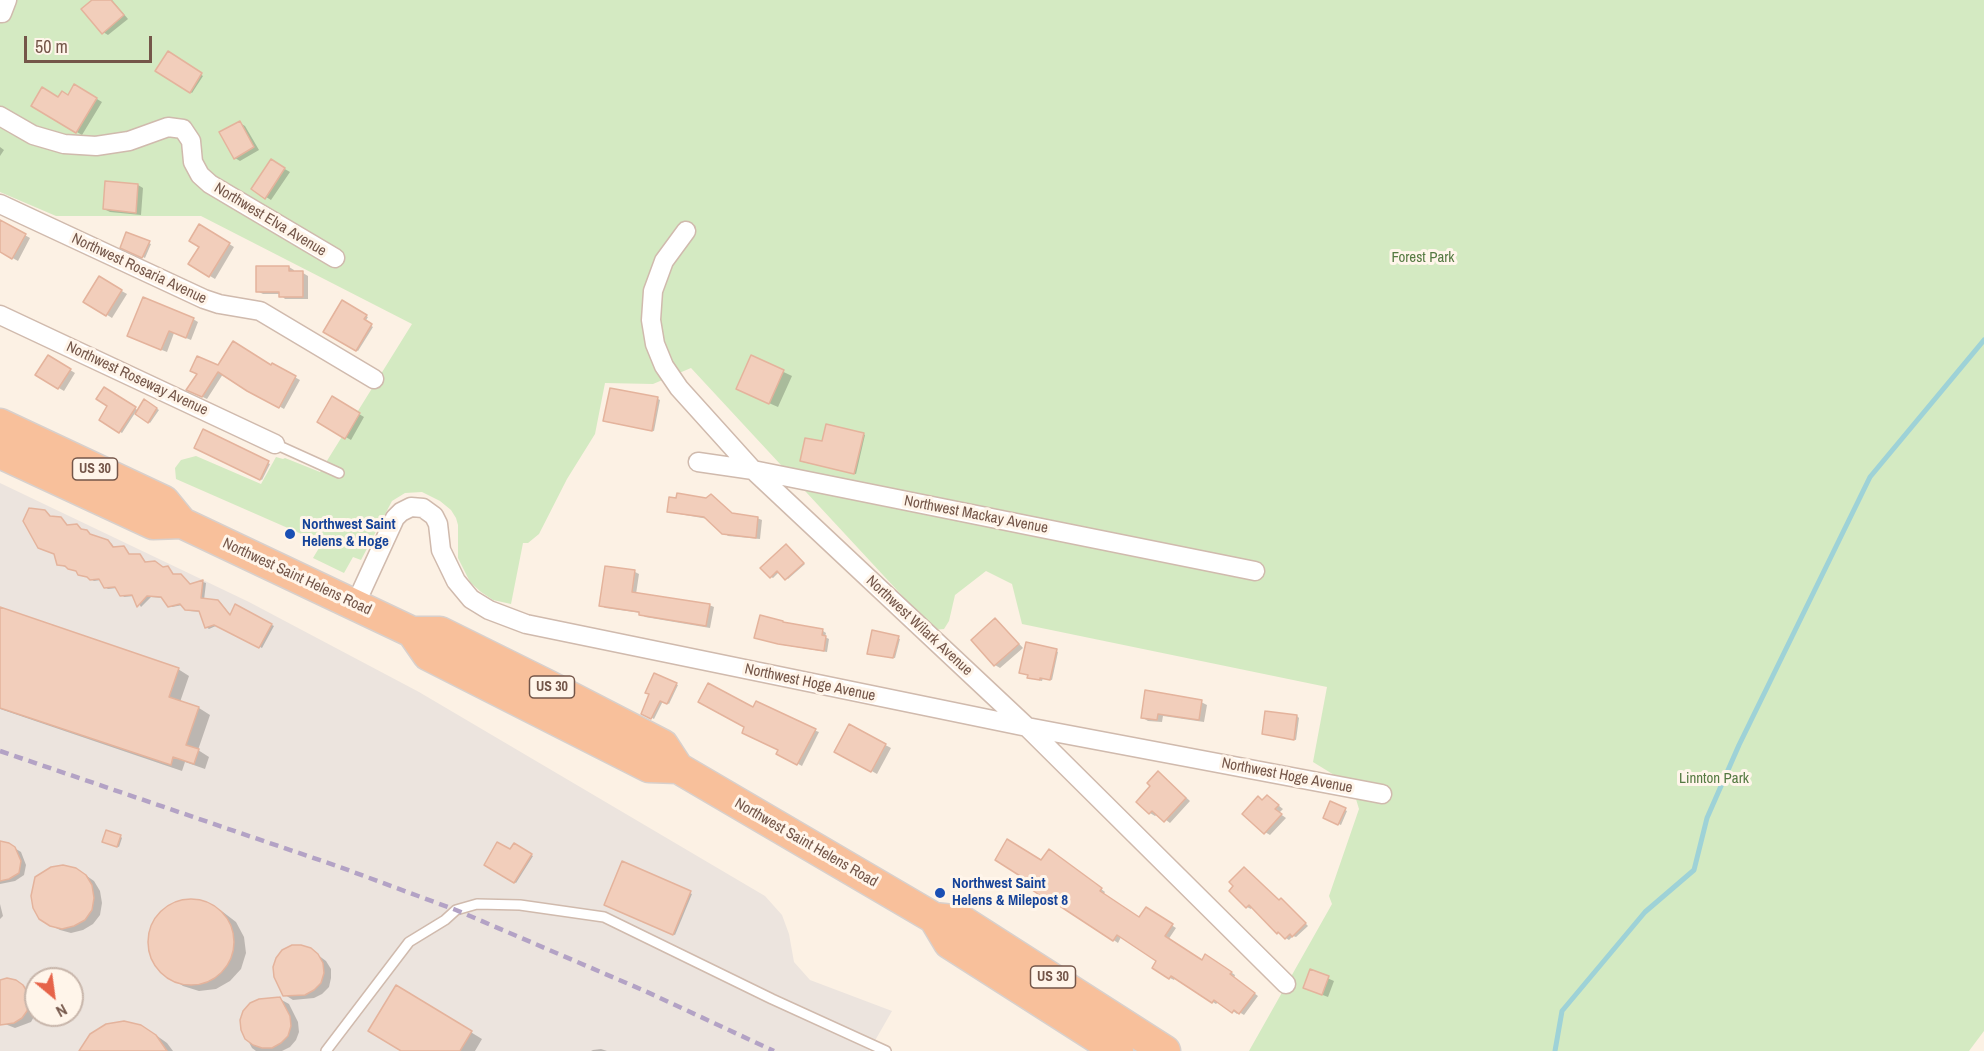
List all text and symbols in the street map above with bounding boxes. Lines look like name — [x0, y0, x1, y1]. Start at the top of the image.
scale bar — [27, 24, 154, 62]
text: 50 m — [35, 34, 68, 59]
street label: Northwest Elva Avenue — [211, 179, 329, 261]
street label: Northwest Rosaria Avenue — [69, 230, 209, 308]
park label: Forest Park — [1392, 249, 1454, 267]
street label: Northwest Roseway Avenue — [63, 338, 211, 420]
road number: US 30 — [72, 458, 118, 480]
street label: Northwest Mackay Avenue — [903, 492, 1049, 538]
place label: Northwest Saint Helens & Hoge — [302, 516, 396, 551]
marker: Northwest Saint Helens & Hoge — [283, 527, 297, 541]
street label: Northwest Saint Helens Road — [220, 535, 374, 619]
street label: Northwest Wilark Avenue — [862, 572, 976, 680]
street label: Northwest Hoge Avenue — [743, 660, 877, 706]
road number: US 30 — [530, 676, 574, 698]
street label: Northwest Hoge Avenue — [1220, 754, 1354, 798]
park label: Linnton Park — [1679, 770, 1749, 788]
street label: Northwest Saint Helens Road — [731, 795, 881, 891]
place label: Northwest Saint Helens & Milepost 8 — [952, 875, 1068, 910]
marker: Northwest Saint Helens & Milepost 8 — [933, 886, 947, 900]
road number: US 30 — [1030, 966, 1076, 988]
north arrow — [24, 967, 84, 1027]
text: N — [52, 999, 71, 1023]

